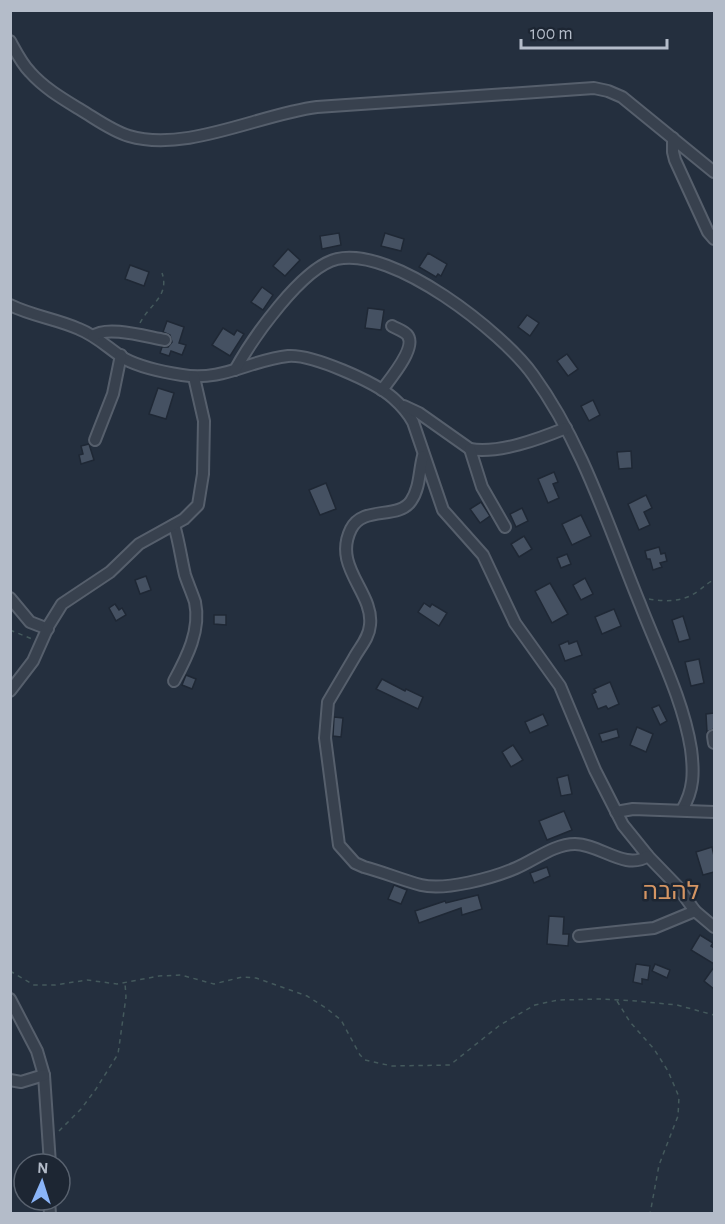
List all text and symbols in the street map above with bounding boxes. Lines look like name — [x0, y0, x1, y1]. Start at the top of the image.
scale bar — [521, 12, 666, 50]
text: 100 m — [530, 25, 573, 43]
district label: להבה — [643, 880, 699, 904]
north arrow — [12, 1152, 72, 1212]
text: N — [37, 1160, 49, 1176]

